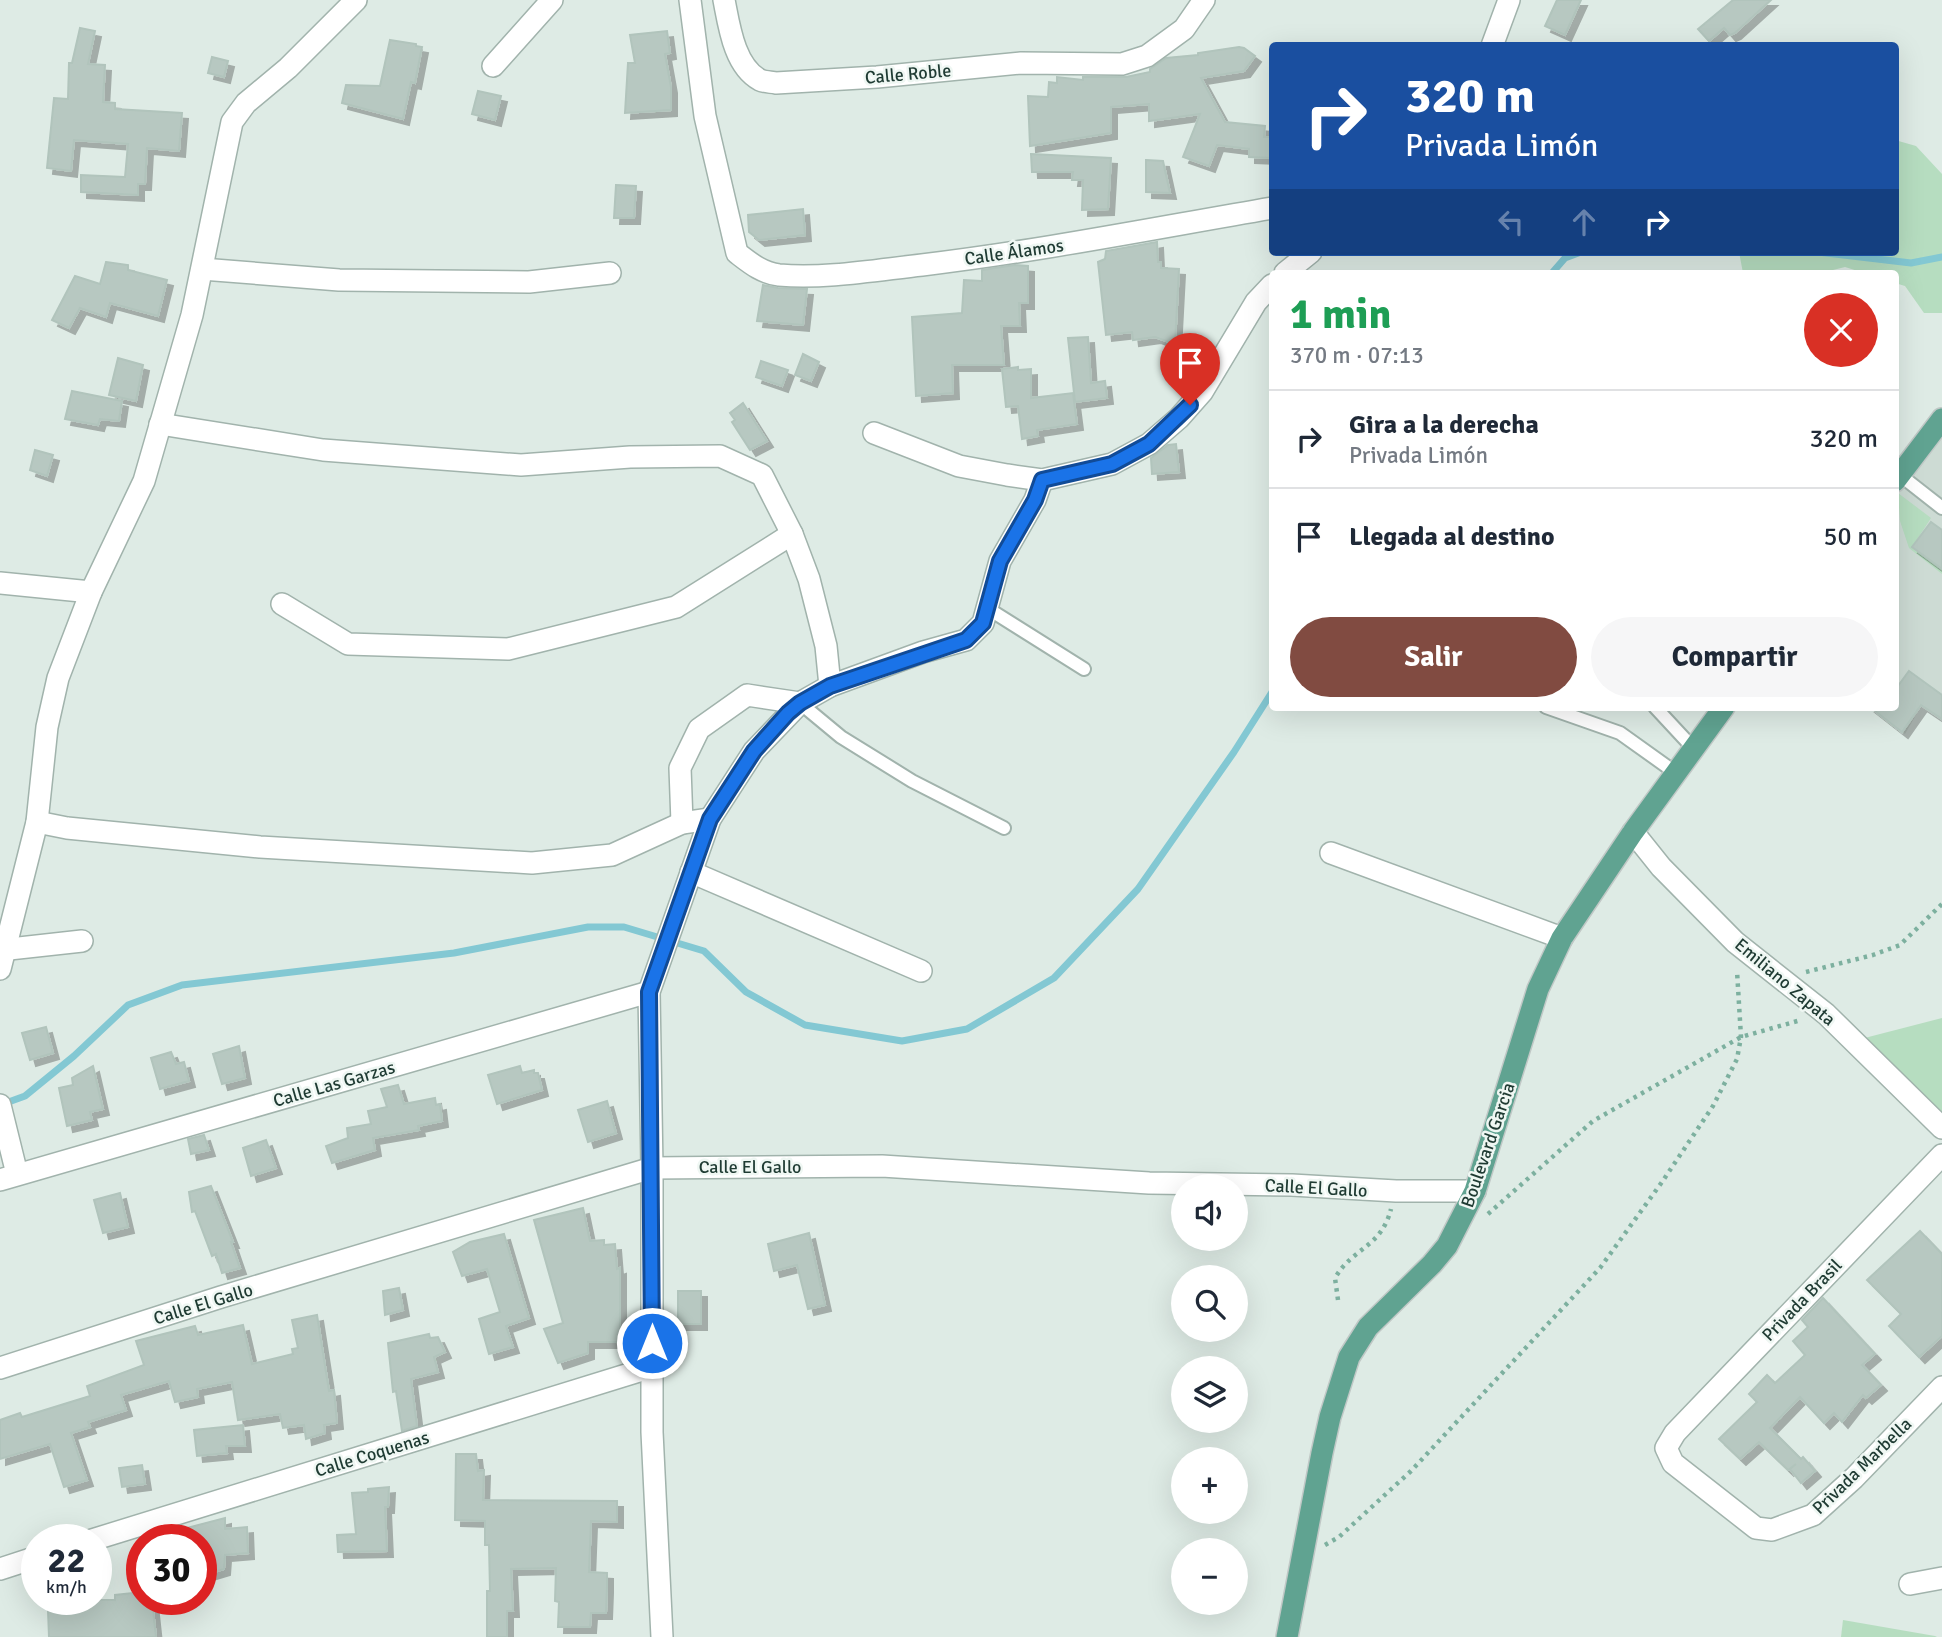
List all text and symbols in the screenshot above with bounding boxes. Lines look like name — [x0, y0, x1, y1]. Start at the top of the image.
street label: Calle Roble — [864, 59, 952, 89]
text: 320 m — [1405, 66, 1535, 126]
icon: right — [1290, 70, 1381, 161]
text: Privada Limón — [1405, 126, 1599, 165]
icon: left — [1492, 203, 1530, 241]
icon: ahead — [1565, 203, 1603, 241]
icon: right — [1638, 203, 1676, 241]
street label: Calle Álamos — [963, 234, 1065, 270]
text: 1 min — [1290, 289, 1391, 340]
button: close — [1804, 293, 1878, 367]
pin — [1160, 333, 1220, 405]
text: 370 m · 07:13 — [1290, 341, 1424, 370]
icon: arrive — [1171, 344, 1209, 382]
text: Gira a la derecha — [1349, 409, 1539, 441]
icon: right — [1290, 420, 1328, 458]
text: 320 m — [1809, 423, 1878, 455]
text: Privada Limón — [1349, 441, 1488, 470]
icon: arrive — [1290, 518, 1328, 556]
text: Llegada al destino — [1349, 521, 1555, 553]
text: 50 m — [1823, 521, 1878, 553]
button: Salir — [1290, 617, 1577, 697]
button: Compartir — [1591, 617, 1878, 697]
street label: Emiliano Zapata — [1730, 934, 1840, 1030]
street label: Calle Las Garzas — [271, 1056, 398, 1112]
street label: Boulevard Garcia — [1456, 1080, 1520, 1210]
street label: Calle El Gallo — [699, 1156, 801, 1178]
map controls — [1171, 1174, 1248, 1615]
button: sound — [1171, 1174, 1248, 1251]
street label: Calle El Gallo — [1264, 1174, 1368, 1202]
street label: Privada Brasil — [1757, 1254, 1847, 1346]
button: search — [1171, 1265, 1248, 1342]
street label: Calle El Gallo — [151, 1278, 255, 1330]
position arrow — [615, 1306, 689, 1380]
button: layers — [1171, 1356, 1248, 1433]
street label: Privada Marbella — [1808, 1413, 1916, 1519]
street label: Calle Coquenas — [312, 1426, 432, 1482]
button: + — [1171, 1447, 1248, 1524]
speed limit sign: 30 — [126, 1524, 217, 1615]
button: − — [1171, 1538, 1248, 1615]
text: 22 — [48, 1539, 85, 1582]
text: km/h — [46, 1576, 87, 1598]

